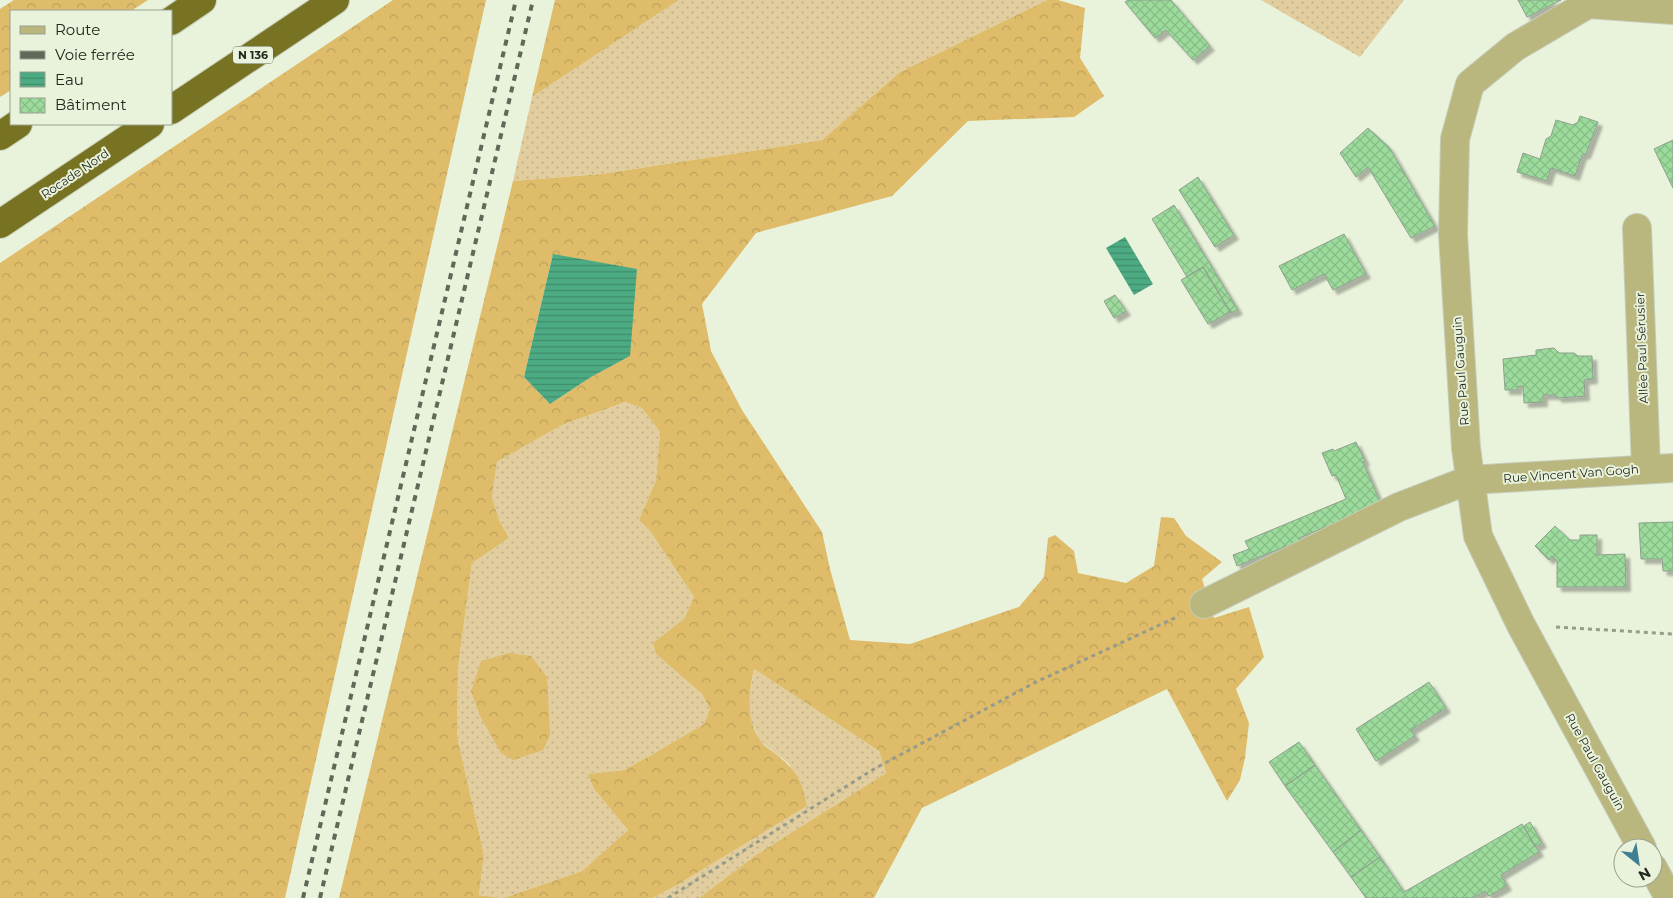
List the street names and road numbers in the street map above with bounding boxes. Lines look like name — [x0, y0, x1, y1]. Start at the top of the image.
road number: N 136 — [233, 46, 273, 64]
street label: Rocade Nord — [38, 145, 112, 202]
street label: Allée Paul Sérusier — [1632, 292, 1651, 404]
street label: Rue Paul Gauguin — [1449, 316, 1472, 426]
street label: Rue Vincent Van Gogh — [1503, 461, 1639, 486]
street label: Rue Paul Gauguin — [1562, 710, 1628, 813]

